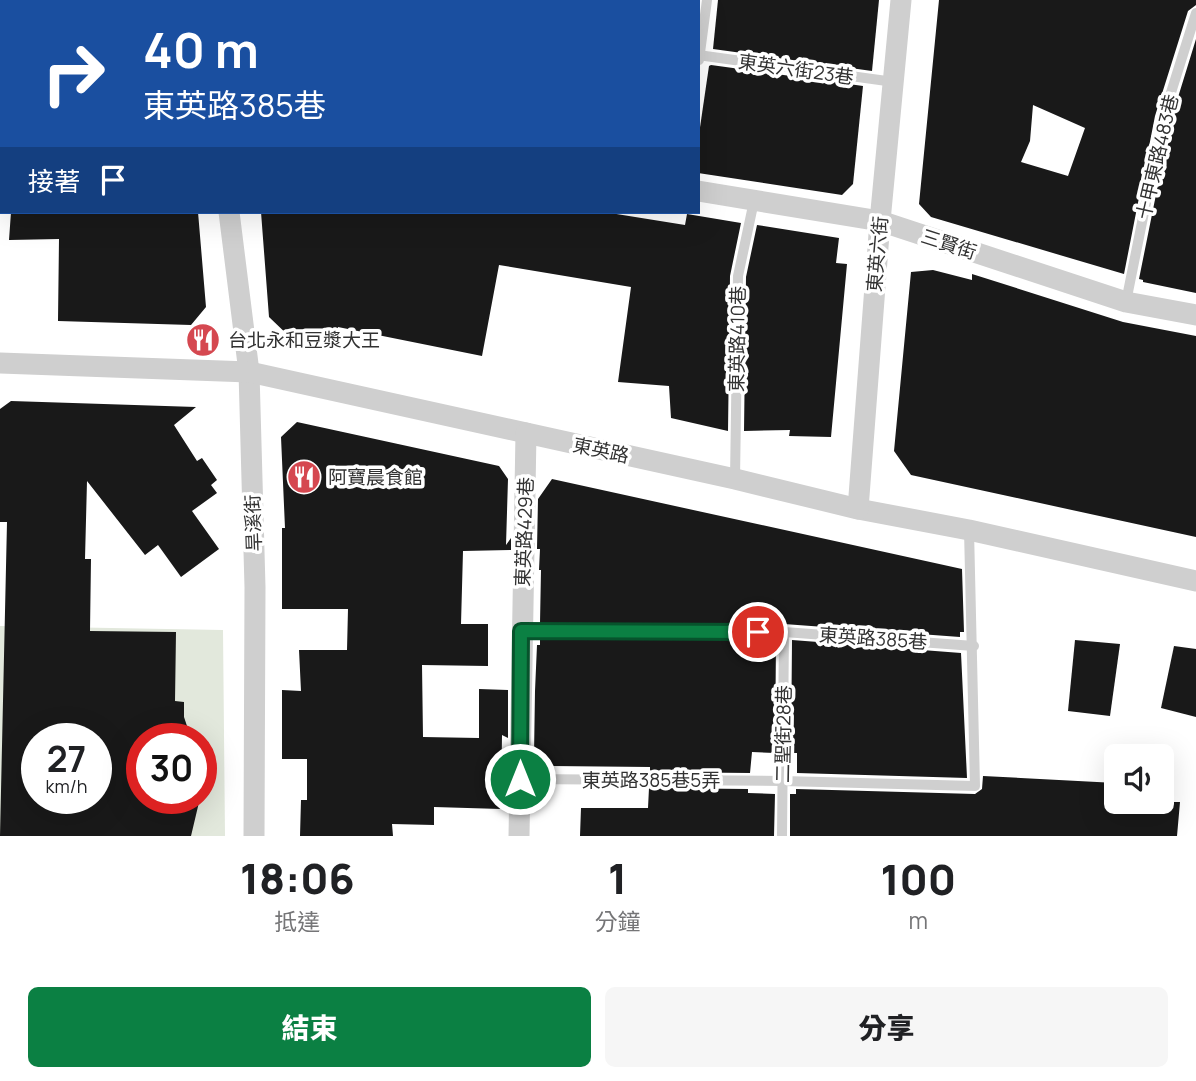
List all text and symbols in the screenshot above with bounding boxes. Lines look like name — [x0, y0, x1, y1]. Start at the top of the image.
text: 40 m — [143, 16, 259, 83]
icon: right — [28, 28, 119, 119]
street label: 東英六街23巷 — [737, 48, 855, 90]
text: 東英路385巷 — [143, 83, 326, 127]
street label: 十甲東路483巷 — [1130, 92, 1184, 222]
icon: arrive — [94, 161, 132, 199]
text: 接著 — [28, 163, 80, 199]
street label: 東英六街 — [861, 215, 893, 293]
street label: 三賢街 — [918, 223, 980, 265]
street label: 東英路410巷 — [723, 286, 751, 392]
restaurant icon: 台北永和豆漿大王 — [184, 321, 222, 359]
place label: 台北永和豆漿大王 — [228, 327, 380, 353]
street label: 東英路 — [570, 431, 632, 469]
restaurant icon: 阿寶晨食館 — [285, 458, 323, 496]
place label: 阿寶晨食館 — [328, 464, 423, 490]
street label: 東英路429巷 — [509, 477, 539, 587]
street label: 旱溪街 — [239, 494, 267, 552]
pin — [728, 602, 788, 662]
icon: arrive — [739, 613, 777, 651]
street label: 東英路385巷 — [818, 621, 928, 655]
street label: 二聖街28巷 — [769, 685, 797, 783]
speed limit sign: 30 — [126, 723, 217, 814]
text: 27 — [47, 735, 86, 783]
position arrow — [483, 742, 557, 816]
map controls — [1104, 744, 1174, 814]
button: sound — [1104, 744, 1174, 814]
street label: 東英路385巷5弄 — [582, 767, 720, 793]
text: km/h — [46, 774, 87, 798]
text: 18:06 — [240, 849, 355, 907]
text: 1 — [608, 849, 627, 907]
text: 100 — [880, 850, 956, 908]
text: m — [908, 904, 928, 936]
text: 抵達 — [274, 905, 320, 937]
text: 分鐘 — [594, 905, 640, 937]
button: 結束 — [28, 987, 591, 1067]
button: 分享 — [605, 987, 1168, 1067]

